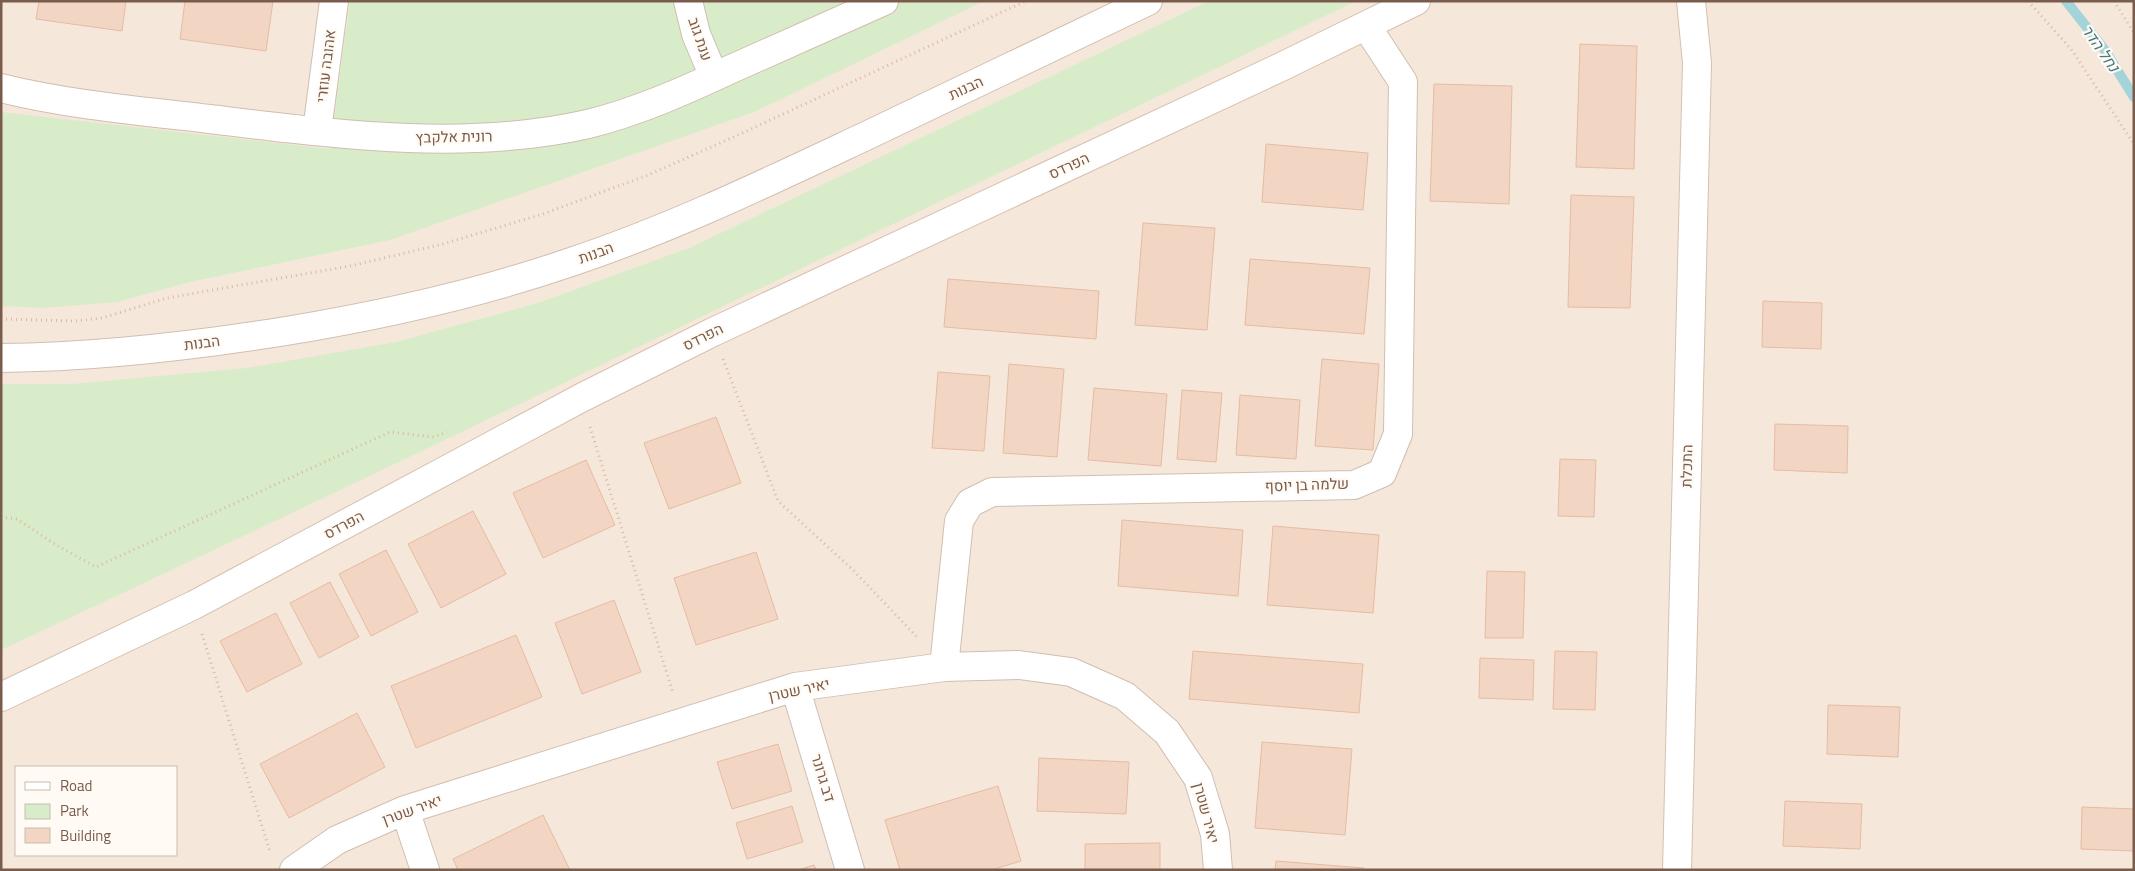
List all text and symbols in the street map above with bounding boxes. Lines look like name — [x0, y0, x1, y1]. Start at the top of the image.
street label: ענת גוב — [682, 14, 719, 64]
water label: נחל הדר — [2076, 19, 2127, 78]
street label: אהובה עוזרי — [310, 28, 341, 104]
street label: הבנות — [945, 70, 987, 106]
street label: רונית אלקבץ — [415, 124, 493, 149]
street label: הפרדס — [1044, 146, 1093, 185]
street label: הבנות — [575, 236, 617, 269]
street label: הפרדס — [678, 317, 727, 356]
street label: הבנות — [183, 329, 221, 356]
street label: התכלת — [1675, 444, 1698, 488]
street label: שלמה בן יוסף — [1265, 472, 1349, 497]
street label: הפרדס — [319, 504, 368, 545]
street label: יאיר שטרן — [766, 672, 832, 707]
street label: דב גרונר — [805, 751, 842, 805]
legend — [15, 766, 178, 856]
text: Road — [60, 774, 92, 797]
street label: יאיר שטרן — [1187, 780, 1226, 846]
street label: יאיר שטרן — [379, 788, 445, 831]
text: Park — [60, 799, 89, 822]
text: Building — [60, 824, 111, 847]

